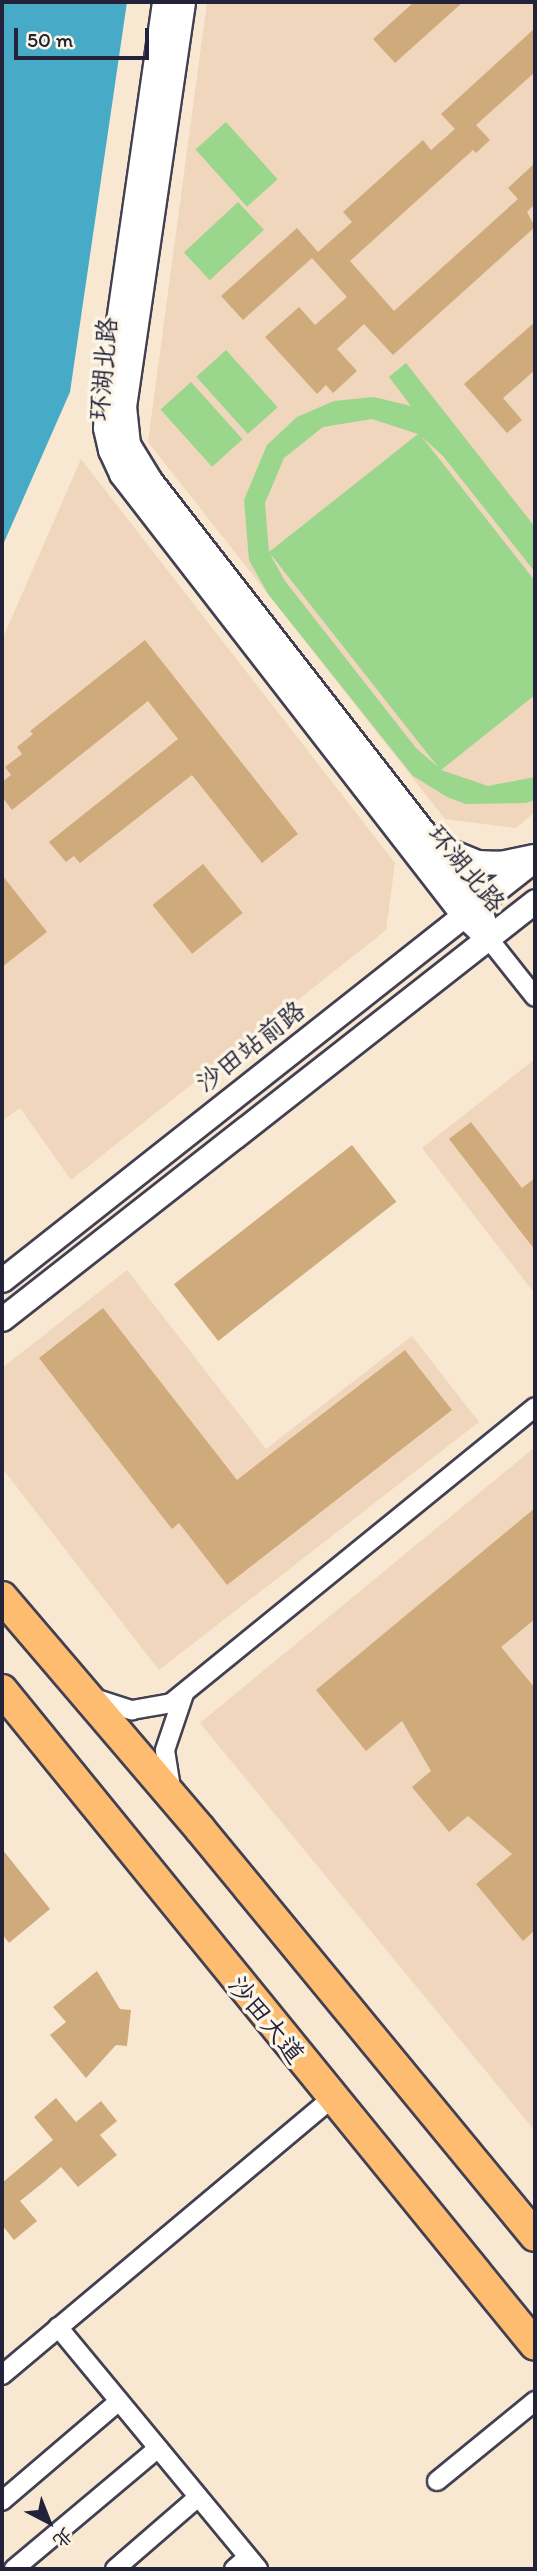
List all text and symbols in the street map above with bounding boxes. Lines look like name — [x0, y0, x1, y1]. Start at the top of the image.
scale bar — [18, 14, 152, 58]
text: 50 m — [27, 27, 73, 52]
street label: 环湖北路 — [84, 316, 124, 422]
street label: 环湖北路 — [421, 819, 511, 919]
street label: 沙田站前路 — [190, 995, 312, 1099]
street label: 沙田大道 — [221, 1970, 311, 2070]
north arrow — [14, 2487, 84, 2557]
text: 北 — [49, 2523, 78, 2553]

